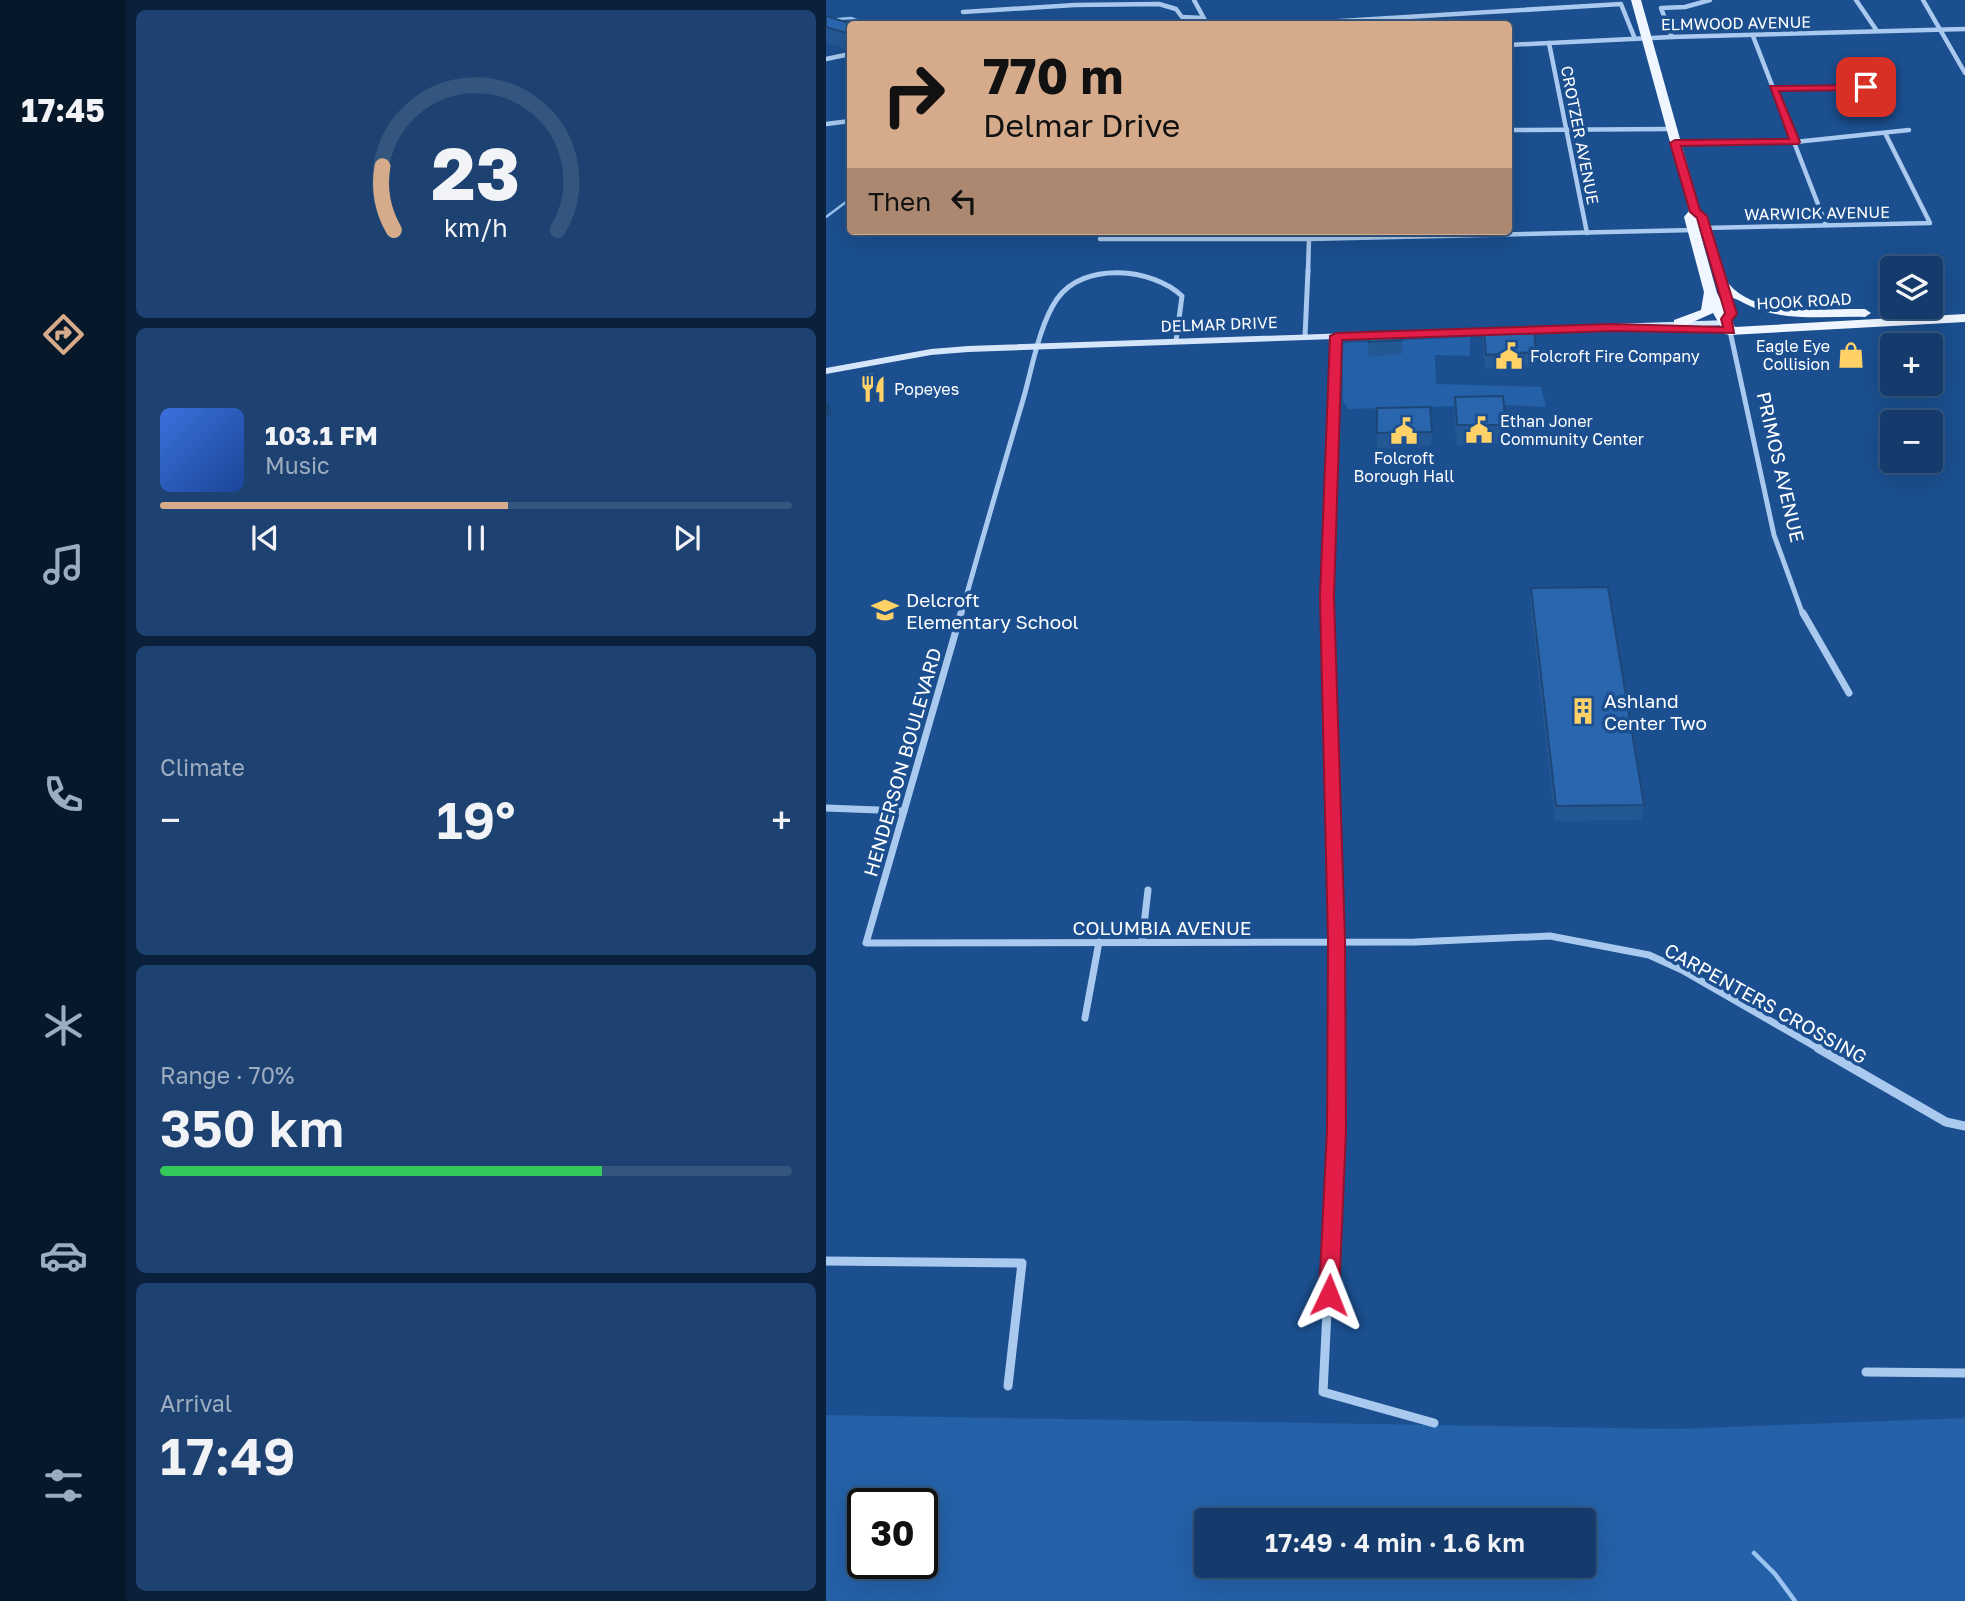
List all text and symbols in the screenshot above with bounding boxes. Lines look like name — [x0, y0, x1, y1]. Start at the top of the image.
street label: ELMWOOD AVENUE — [1661, 12, 1811, 34]
text: 770 m — [983, 46, 1123, 105]
icon: right — [868, 49, 959, 140]
pin — [1836, 57, 1896, 117]
street label: CROTZER AVENUE — [1557, 64, 1603, 206]
icon: arrive — [1847, 68, 1885, 106]
text: 17:45 — [21, 91, 105, 129]
text: Delmar Drive — [983, 106, 1180, 144]
text: 23 — [432, 129, 520, 216]
icon: left — [945, 182, 983, 220]
text: Then — [868, 186, 931, 217]
street label: WARWICK AVENUE — [1744, 202, 1890, 224]
text: km/h — [444, 212, 508, 243]
map controls — [1880, 256, 1943, 473]
button: layers — [1880, 256, 1943, 319]
street label: HOOK ROAD — [1756, 289, 1852, 313]
icon: directions — [39, 310, 88, 359]
street label: DELMAR DRIVE — [1160, 312, 1278, 336]
button: + — [1880, 333, 1943, 396]
place label: Eagle Eye Collision — [1756, 336, 1830, 374]
shop icon: Eagle Eye Collision — [1836, 340, 1866, 370]
public building icon: Folcroft Fire Company — [1494, 341, 1524, 371]
place label: Folcroft Fire Company — [1530, 346, 1700, 366]
restaurant icon: Popeyes — [858, 374, 888, 404]
place label: Popeyes — [894, 379, 959, 399]
street label: PRIMOS AVENUE — [1752, 389, 1810, 545]
button: − — [1880, 410, 1943, 473]
place label: Ethan Joner Community Center — [1500, 411, 1644, 449]
public building icon: Ethan Joner Community Center — [1464, 415, 1494, 445]
public building icon: Folcroft Borough Hall — [1389, 416, 1419, 446]
text: 103.1 FM — [265, 420, 378, 451]
place label: Folcroft Borough Hall — [1354, 448, 1454, 486]
text: Music — [265, 451, 330, 479]
icon: previous — [246, 519, 284, 557]
icon: pause — [457, 519, 495, 557]
icon: next — [668, 519, 706, 557]
icon: music — [39, 540, 88, 589]
place label: Delcroft Elementary School — [906, 588, 1079, 633]
school or university icon: Delcroft Elementary School — [870, 595, 900, 625]
street label: HENDERSON BOULEVARD — [858, 645, 946, 879]
place label: Ashland Center Two — [1604, 689, 1707, 734]
building icon: Ashland Center Two — [1568, 696, 1598, 726]
text: Climate — [160, 753, 245, 781]
icon: phone — [39, 770, 88, 819]
text: 19° — [437, 788, 515, 850]
text: − — [160, 797, 181, 842]
text: + — [771, 797, 792, 842]
street label: COLUMBIA AVENUE — [1073, 916, 1251, 939]
street label: CARPENTERS CROSSING — [1661, 938, 1871, 1068]
icon: climate — [39, 1001, 88, 1050]
text: Range · 70% — [160, 1061, 294, 1089]
text: 350 km — [160, 1096, 344, 1158]
icon: car — [39, 1231, 88, 1280]
position arrow — [1292, 1258, 1366, 1332]
text: Arrival — [160, 1389, 232, 1417]
text: 17:49 — [160, 1424, 296, 1486]
icon: filters — [39, 1461, 88, 1510]
speed limit sign: 30 — [847, 1488, 938, 1579]
text: 17:49 · 4 min · 1.6 km — [1265, 1527, 1525, 1558]

